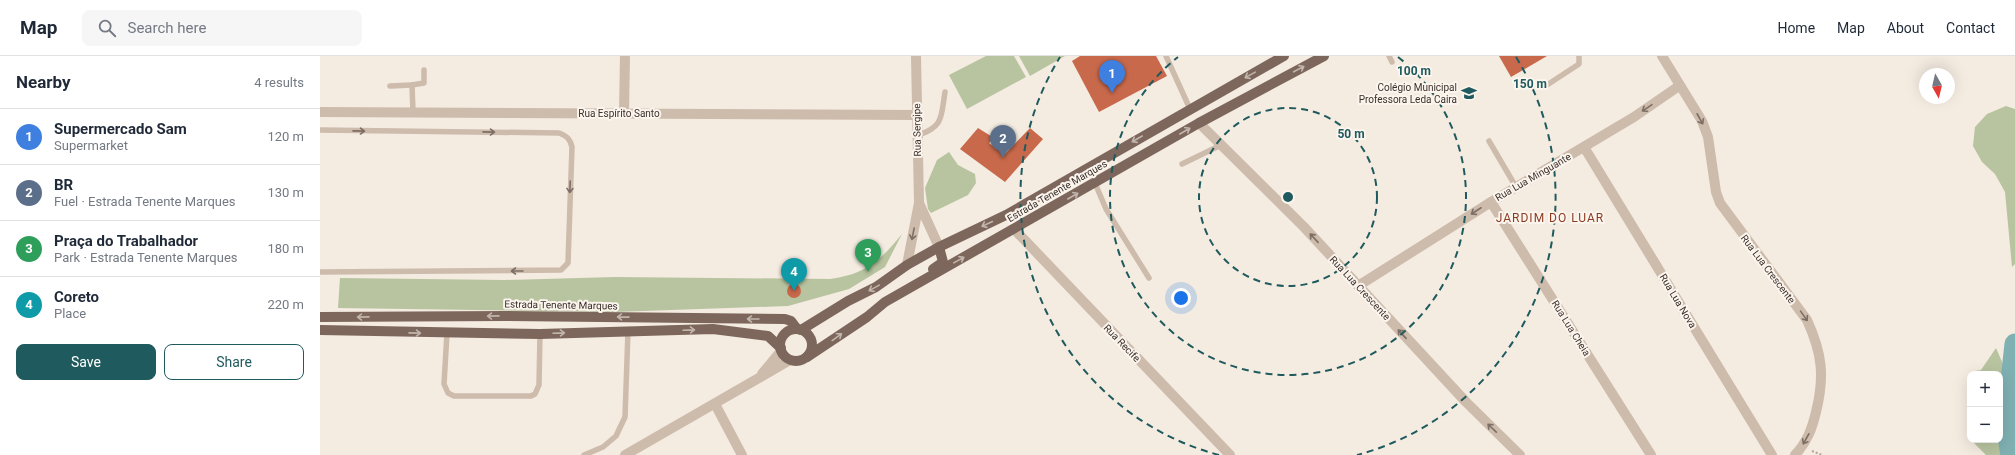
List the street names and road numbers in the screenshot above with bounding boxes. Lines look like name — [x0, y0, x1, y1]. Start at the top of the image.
street label: Rua Sergipe — [911, 103, 923, 157]
street label: Rua Espírito Santo — [578, 108, 660, 119]
street label: Rua Lua Minguante — [1493, 151, 1573, 203]
street label: Estrada Tenente Marques — [1005, 158, 1109, 224]
street label: Rua Lua Crescente — [1739, 233, 1797, 305]
street label: Rua Lua Crescente — [1328, 254, 1392, 322]
street label: Rua Lua Nova — [1658, 272, 1698, 330]
street label: Rua Lua Cheia — [1550, 298, 1592, 358]
street label: Estrada Tenente Marques — [504, 299, 618, 311]
street label: Rua Recife — [1102, 322, 1142, 364]

